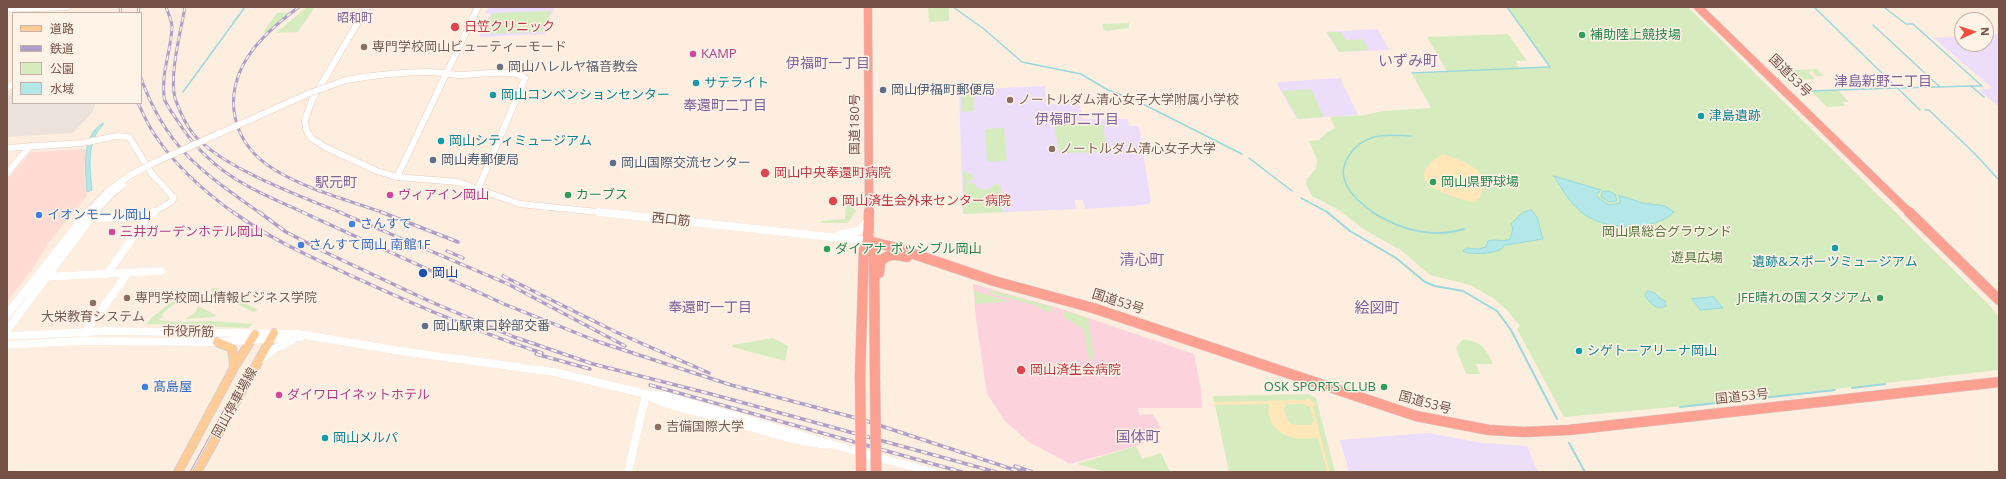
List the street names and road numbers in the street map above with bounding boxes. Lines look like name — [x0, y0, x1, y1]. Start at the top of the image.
street label: 国道53号 — [1765, 51, 1815, 101]
street label: 国道180号 — [847, 93, 863, 155]
street label: 西口筋 — [651, 210, 691, 230]
street label: 国道53号 — [1090, 286, 1146, 318]
street label: 市役所筋 — [162, 324, 214, 340]
street label: 岡山停車場線 — [209, 365, 261, 441]
street label: 国道53号 — [1714, 386, 1770, 408]
street label: 国道53号 — [1397, 388, 1453, 418]

